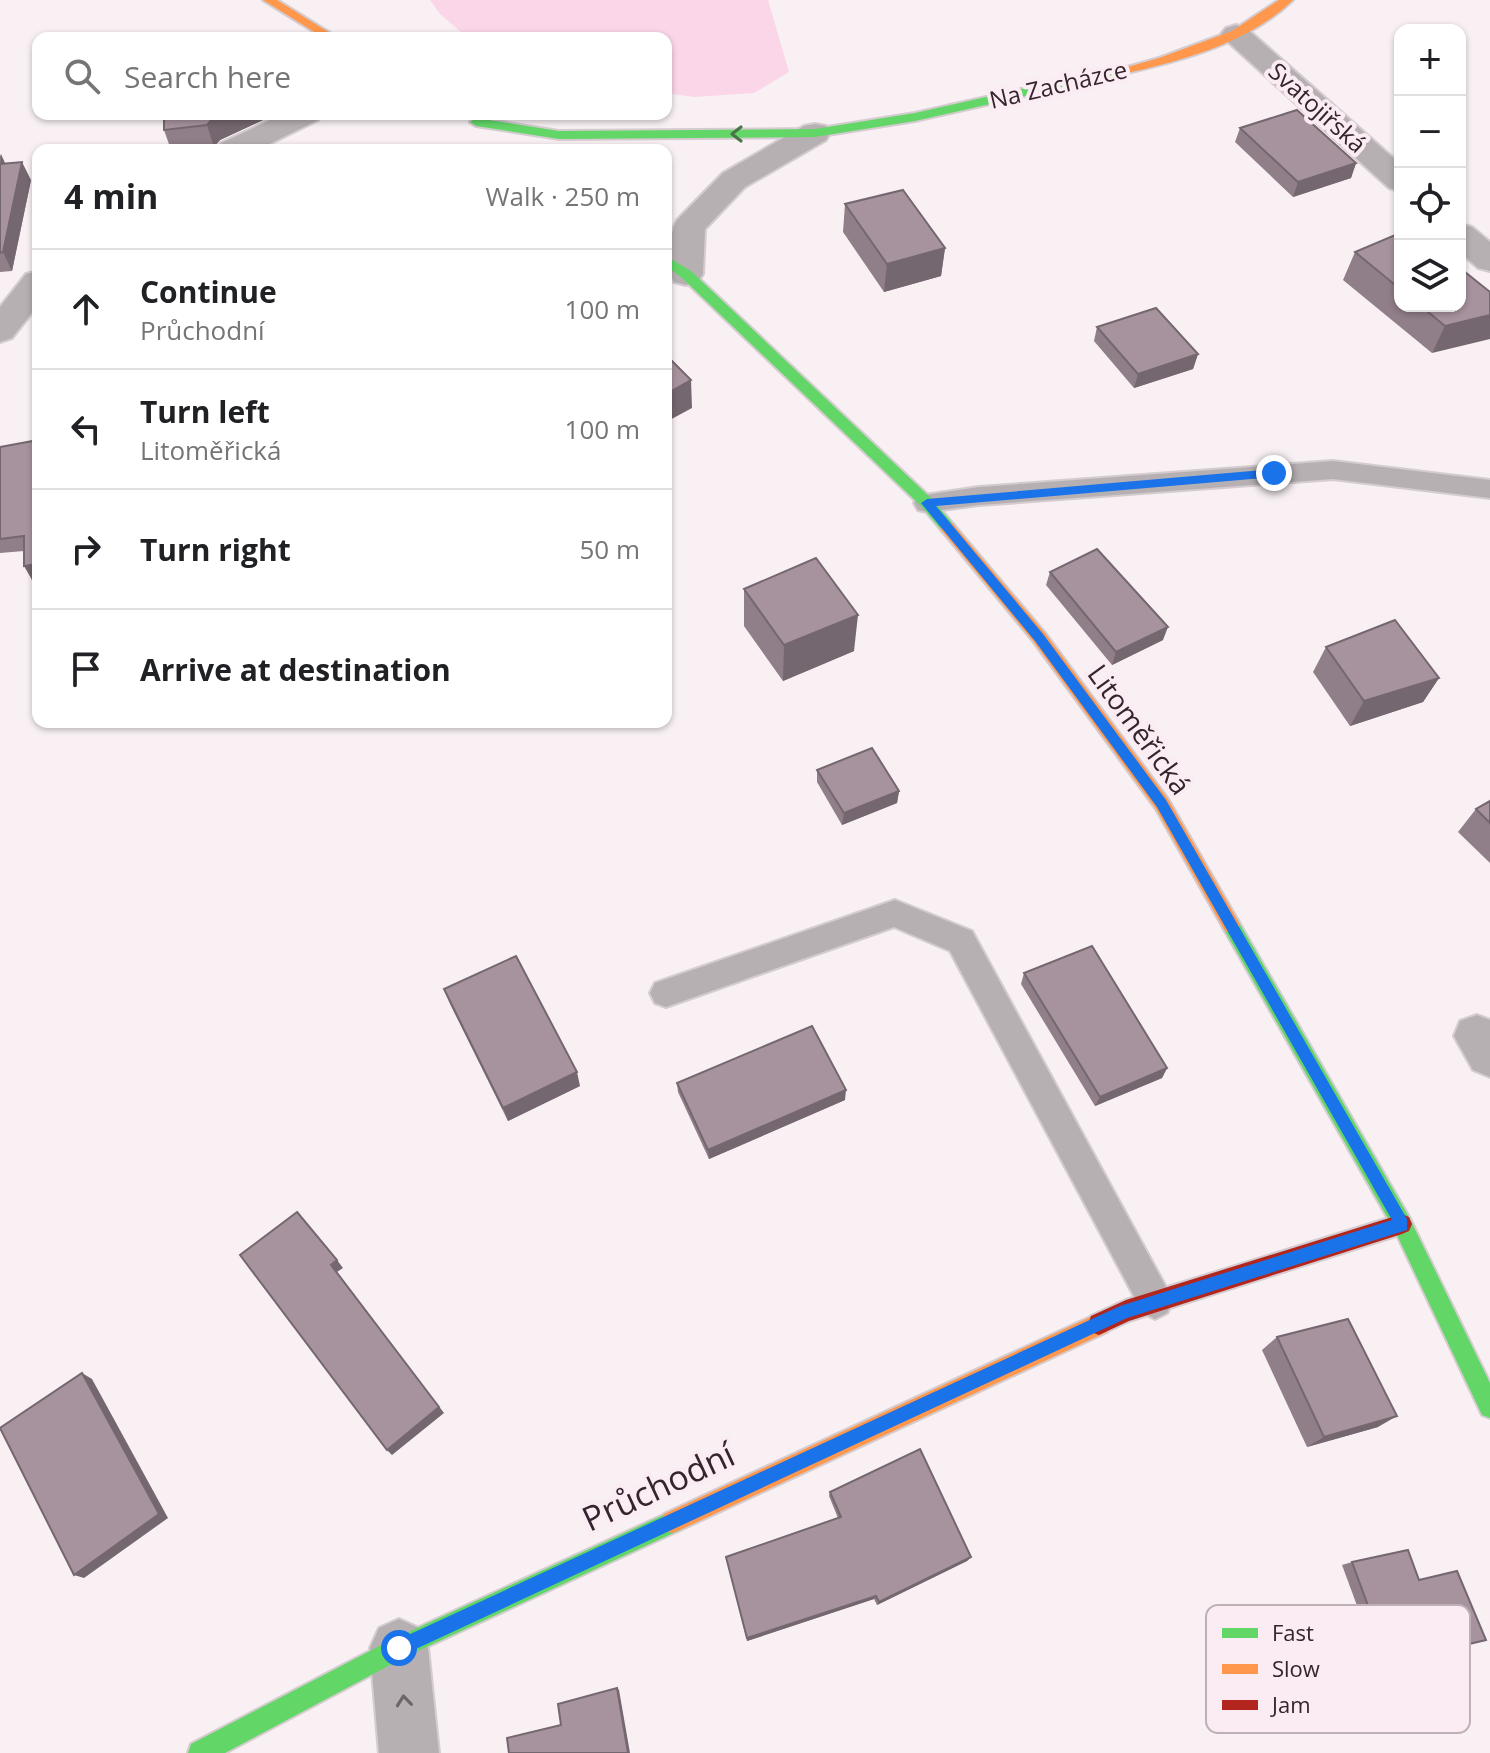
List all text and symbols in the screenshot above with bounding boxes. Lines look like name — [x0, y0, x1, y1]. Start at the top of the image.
map controls — [1394, 24, 1466, 312]
button: + — [1394, 24, 1466, 96]
search box — [32, 32, 672, 120]
street label: Na Zacházce — [986, 52, 1130, 116]
icon: search — [60, 54, 104, 98]
street label: Svatojiřská — [1262, 54, 1374, 160]
text: Search here — [124, 56, 291, 97]
button: − — [1394, 96, 1466, 168]
one-way arrow — [730, 125, 743, 143]
button: locate — [1394, 168, 1466, 240]
text: 4 min — [64, 173, 158, 219]
text: Walk · 250 m — [486, 178, 640, 214]
button: layers — [1394, 240, 1466, 312]
text: Continue — [140, 271, 277, 312]
icon: ahead — [64, 287, 108, 331]
text: 100 m — [565, 291, 640, 327]
text: Průchodní — [140, 312, 265, 348]
text: Turn left — [140, 391, 270, 432]
icon: left — [64, 407, 108, 451]
text: 100 m — [565, 411, 640, 447]
text: Litoměřická — [140, 432, 281, 468]
route end — [1256, 455, 1292, 491]
icon: right — [64, 527, 108, 571]
text: Turn right — [140, 529, 291, 570]
text: 50 m — [579, 531, 640, 567]
icon: arrive — [64, 647, 108, 691]
text: Arrive at destination — [140, 649, 451, 690]
street label: Litoměřická — [1080, 656, 1200, 802]
street label: Průchodní — [574, 1430, 743, 1541]
legend — [1206, 1605, 1470, 1733]
text: Fast — [1272, 1617, 1314, 1647]
route start — [381, 1630, 417, 1666]
text: Slow — [1272, 1653, 1320, 1683]
text: Jam — [1270, 1689, 1311, 1719]
one-way arrow — [396, 1694, 413, 1707]

